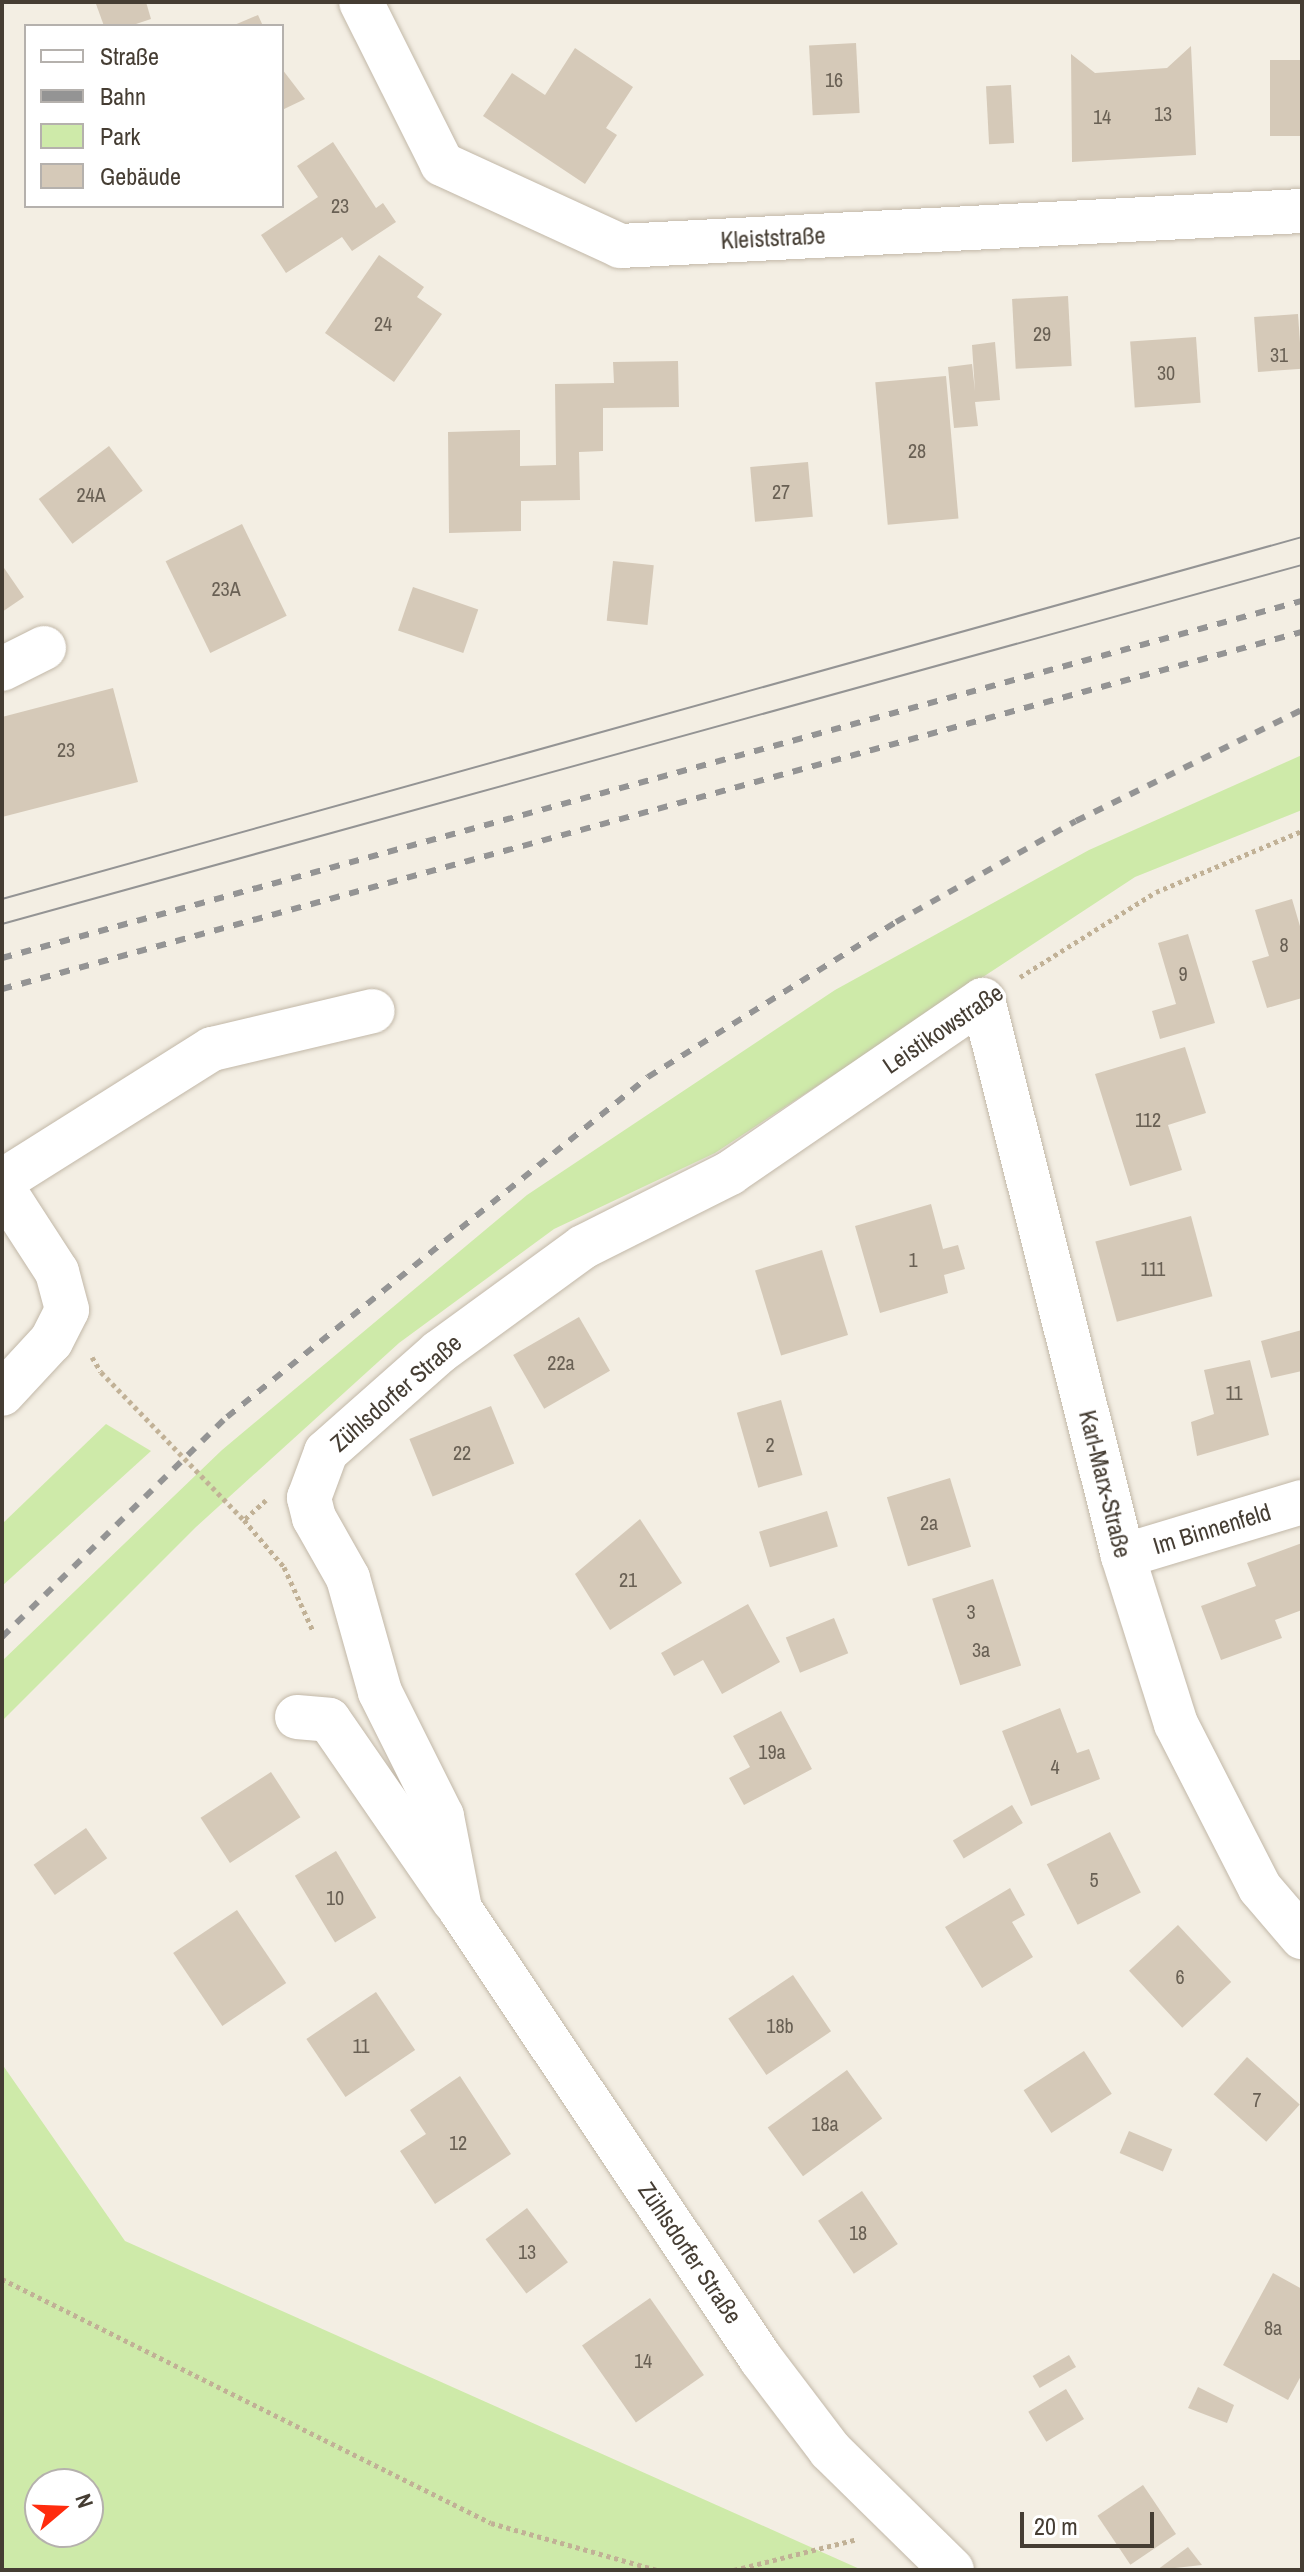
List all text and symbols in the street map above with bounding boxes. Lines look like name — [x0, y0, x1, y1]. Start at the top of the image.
legend — [24, 24, 284, 208]
text: Straße — [100, 40, 159, 72]
house number: 16 — [825, 67, 843, 91]
text: Bahn — [100, 80, 146, 112]
house number: 13 — [1154, 101, 1172, 125]
house number: 14 — [1093, 104, 1111, 128]
text: Park — [100, 120, 140, 152]
text: Gebäude — [100, 160, 181, 192]
house number: 23 — [331, 193, 349, 217]
street label: Kleiststraße — [720, 221, 826, 255]
house number: 24 — [374, 311, 392, 335]
house number: 29 — [1033, 321, 1051, 345]
house number: 31 — [1270, 342, 1288, 366]
house number: 30 — [1157, 360, 1175, 384]
house number: 28 — [908, 438, 926, 462]
house number: 27 — [772, 479, 790, 503]
house number: 24A — [76, 482, 106, 506]
house number: 23A — [211, 576, 241, 600]
house number: 23 — [57, 737, 75, 761]
house number: 8 — [1279, 932, 1289, 956]
house number: 9 — [1178, 961, 1188, 985]
street label: Leistikowstraße — [877, 978, 1009, 1080]
house number: 112 — [1135, 1107, 1161, 1131]
house number: 1 — [908, 1247, 918, 1271]
house number: 111 — [1141, 1256, 1165, 1280]
street label: Zühlsdorfer Straße — [325, 1328, 467, 1458]
house number: 22a — [547, 1350, 575, 1374]
house number: 11 — [1225, 1380, 1243, 1404]
street label: Karl-Marx-Straße — [1073, 1407, 1137, 1561]
house number: 2 — [765, 1432, 775, 1456]
house number: 22 — [453, 1440, 471, 1464]
street label: Im Binnenfeld — [1150, 1497, 1274, 1561]
house number: 2a — [920, 1510, 938, 1534]
house number: 21 — [619, 1567, 637, 1591]
house number: 3 — [966, 1599, 976, 1623]
house number: 3a — [972, 1637, 990, 1661]
house number: 19a — [758, 1739, 786, 1763]
house number: 4 — [1050, 1754, 1060, 1778]
house number: 5 — [1089, 1867, 1099, 1891]
house number: 10 — [326, 1885, 344, 1909]
house number: 6 — [1175, 1964, 1185, 1988]
house number: 18b — [766, 2013, 794, 2037]
house number: 11 — [352, 2033, 370, 2057]
house number: 7 — [1252, 2087, 1262, 2111]
house number: 18a — [811, 2111, 839, 2135]
house number: 12 — [449, 2130, 467, 2154]
street label: Zühlsdorfer Straße — [632, 2177, 748, 2329]
house number: 18 — [849, 2220, 867, 2244]
house number: 13 — [518, 2239, 536, 2263]
house number: 8a — [1264, 2315, 1282, 2339]
house number: 14 — [634, 2348, 652, 2372]
north arrow — [24, 2468, 104, 2548]
text: N — [68, 2490, 101, 2512]
scale bar — [1024, 2496, 1158, 2546]
text: 20 m — [1034, 2510, 1078, 2542]

